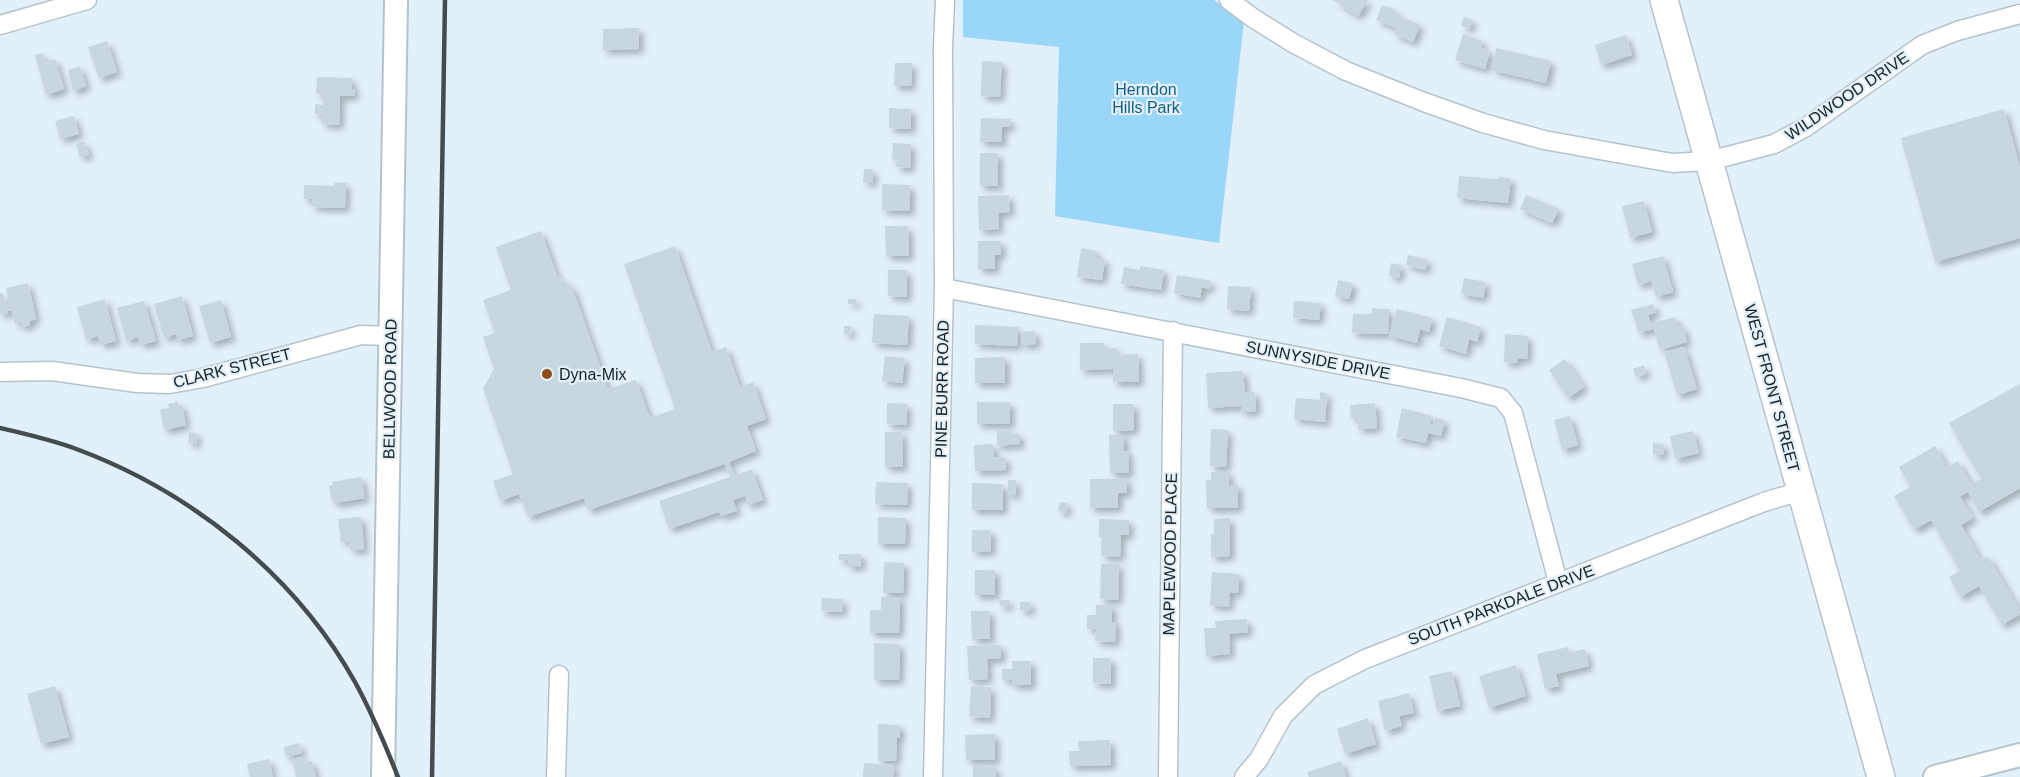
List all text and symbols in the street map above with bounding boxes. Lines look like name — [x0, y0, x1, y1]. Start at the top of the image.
street label: WILDWOOD DRIVE — [1782, 48, 1912, 144]
park label: Herndon Hills Park — [1112, 81, 1181, 116]
street label: WEST FRONT STREET — [1741, 302, 1803, 474]
street label: BELLWOOD ROAD — [380, 319, 400, 459]
street label: PINE BURR ROAD — [932, 320, 952, 458]
street label: SUNNYSIDE DRIVE — [1244, 338, 1392, 382]
street label: CLARK STREET — [171, 345, 293, 391]
place label: Dyna-Mix — [559, 366, 627, 383]
marker: Dyna-Mix — [540, 367, 554, 381]
street label: MAPLEWOOD PLACE — [1160, 473, 1180, 635]
street label: SOUTH PARKDALE DRIVE — [1406, 562, 1596, 648]

